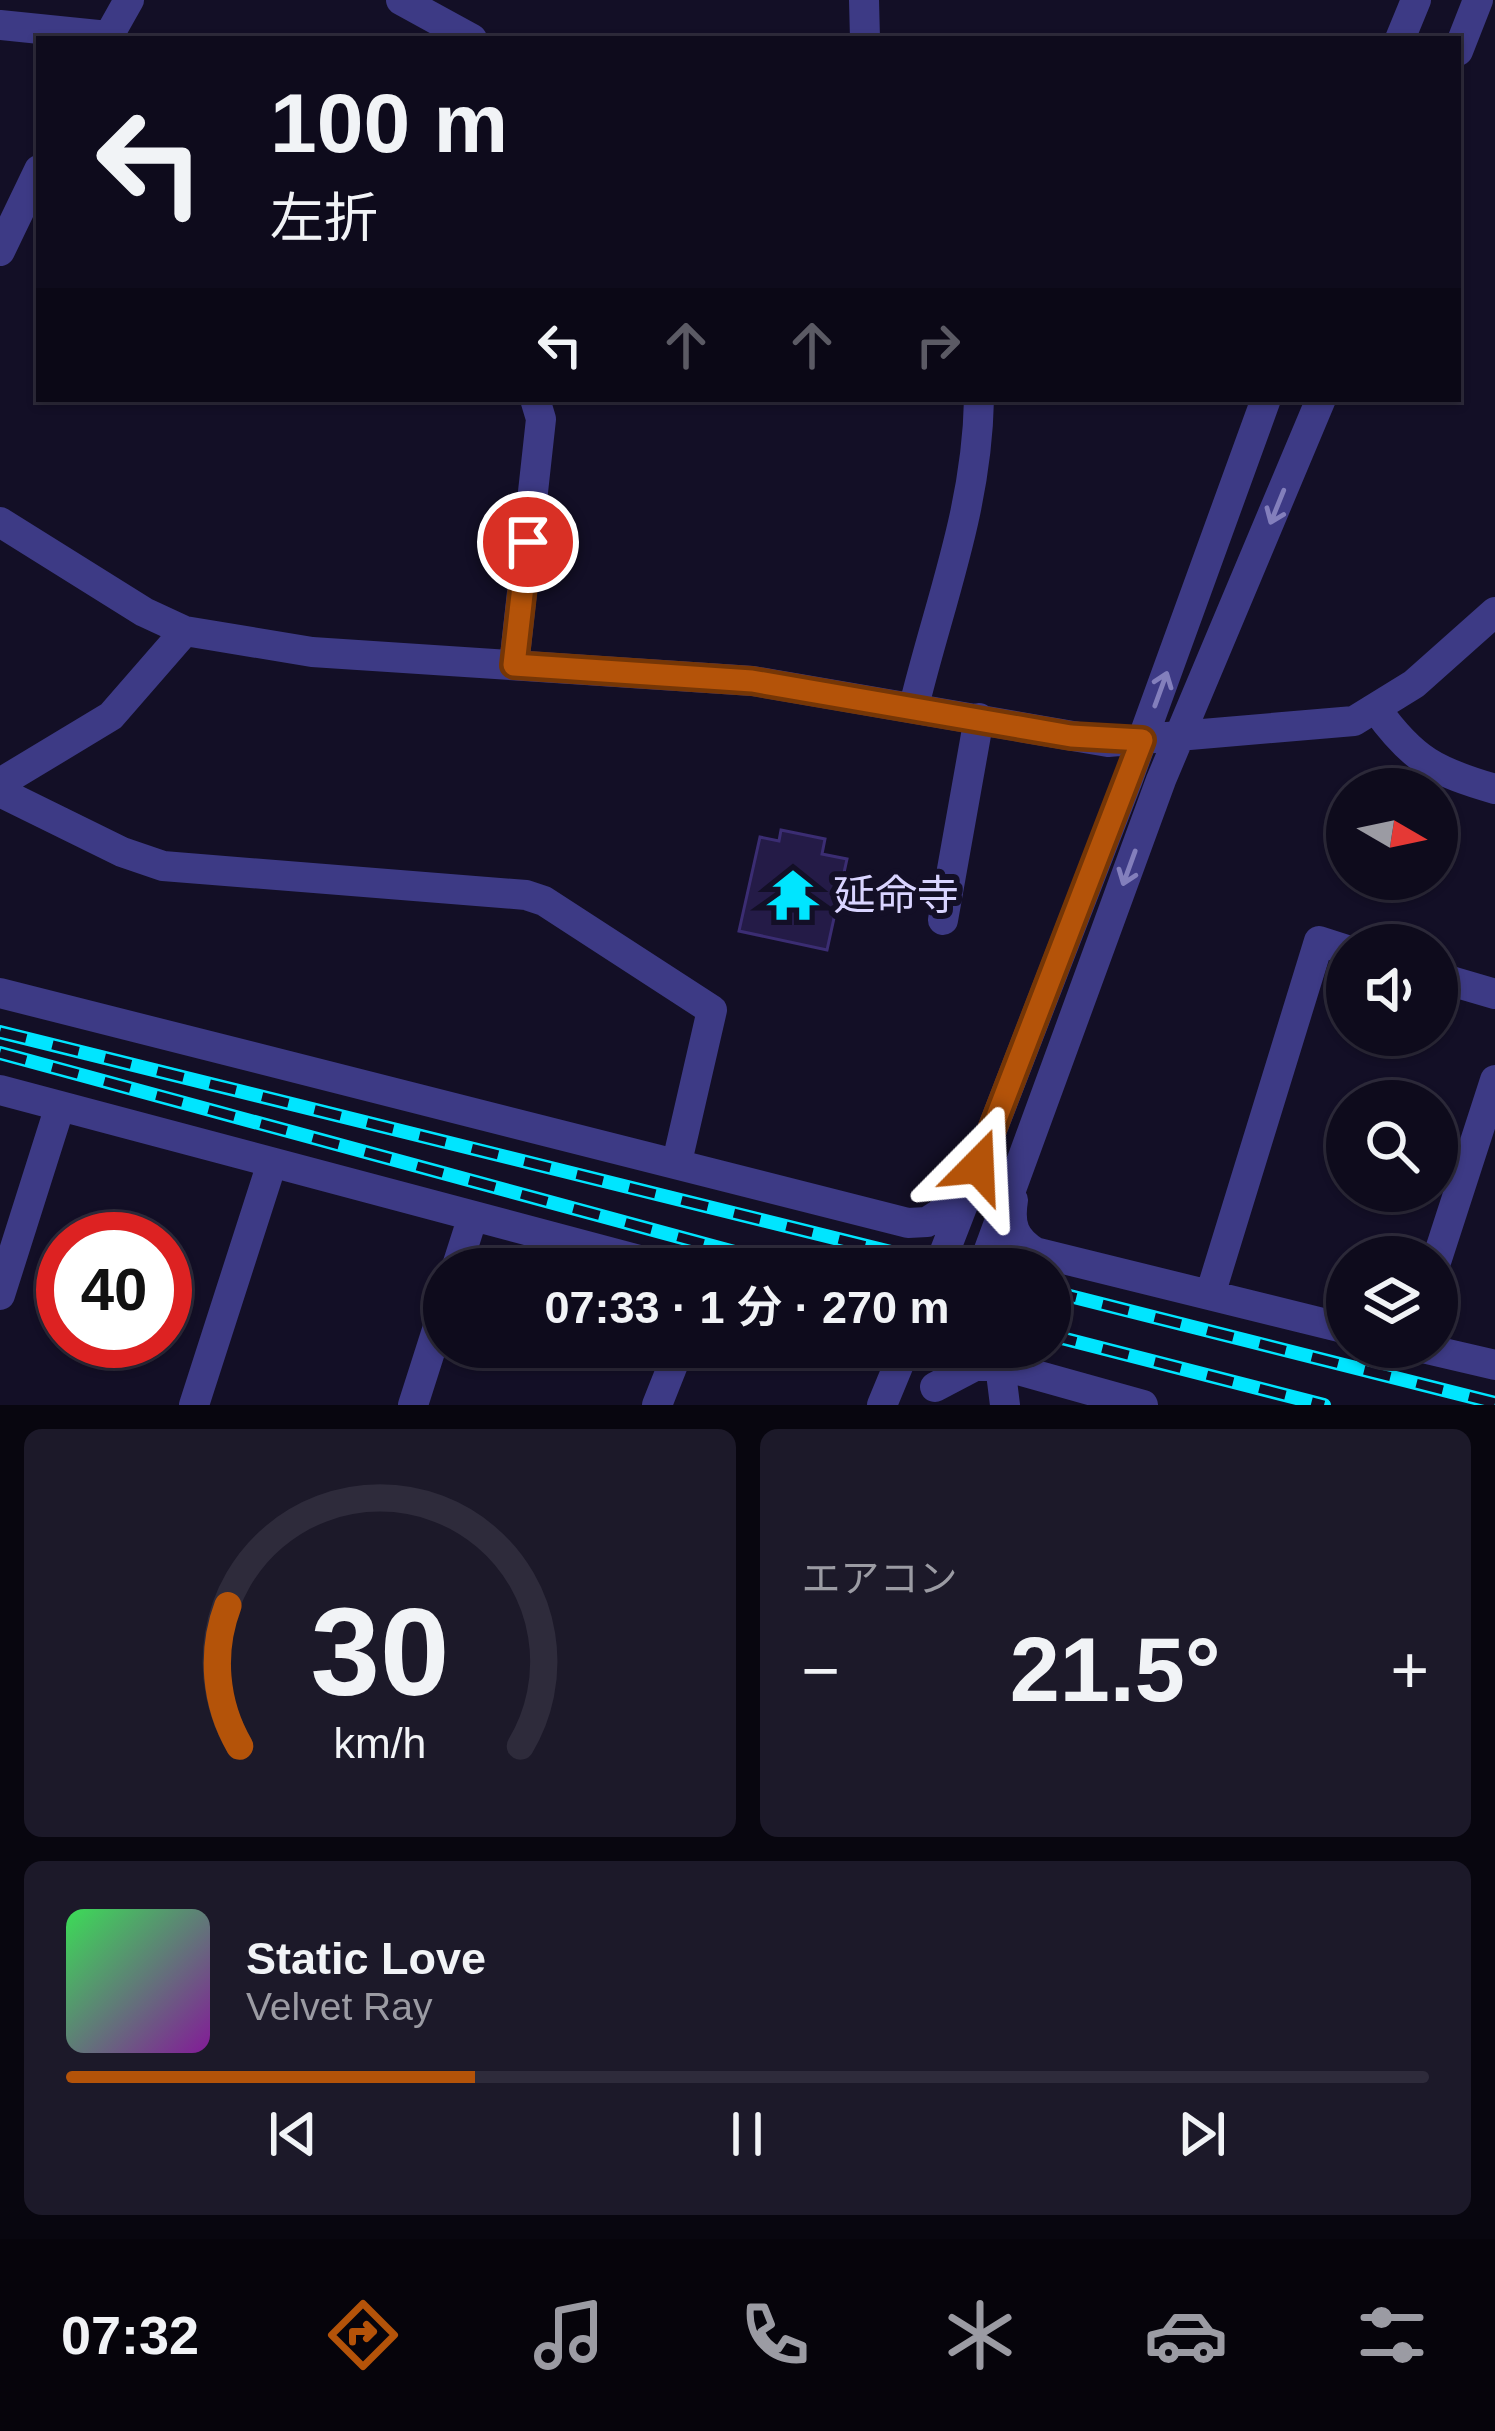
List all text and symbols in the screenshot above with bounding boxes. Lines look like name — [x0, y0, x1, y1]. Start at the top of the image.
text: 100 m — [270, 76, 508, 170]
icon: left — [72, 84, 228, 240]
text: 左折 — [270, 188, 378, 248]
icon: left — [527, 312, 593, 378]
icon: ahead — [653, 312, 719, 378]
icon: ahead — [779, 312, 845, 378]
icon: right — [905, 312, 971, 378]
one-way arrow — [1265, 488, 1286, 525]
pin — [477, 491, 579, 593]
icon: arrive — [495, 509, 561, 575]
one-way arrow — [1151, 672, 1173, 709]
north arrow — [1326, 768, 1458, 900]
map controls — [1326, 768, 1458, 1368]
one-way arrow — [1117, 849, 1139, 886]
temple icon: 延命寺 — [764, 866, 822, 924]
place label: 延命寺 — [833, 872, 959, 919]
button: sound — [1326, 924, 1458, 1056]
button: search — [1326, 1080, 1458, 1212]
position arrow — [915, 1103, 1041, 1229]
speed limit sign: 40 — [36, 1212, 192, 1368]
button: layers — [1326, 1236, 1458, 1368]
text: 07:33 · 1 分 · 270 m — [544, 1282, 950, 1333]
text: エアコン — [802, 1557, 958, 1600]
text: 30 — [310, 1582, 449, 1721]
text: 21.5° — [1010, 1620, 1221, 1720]
text: − — [802, 1633, 840, 1707]
text: + — [1390, 1633, 1429, 1707]
text: km/h — [333, 1719, 426, 1767]
text: Static Love — [246, 1933, 486, 1984]
text: Velvet Ray — [246, 1985, 432, 2028]
icon: previous — [260, 2101, 326, 2167]
icon: pause — [714, 2101, 780, 2167]
icon: next — [1169, 2101, 1235, 2167]
icon: directions — [321, 2293, 405, 2377]
icon: music — [527, 2293, 611, 2377]
icon: phone — [733, 2293, 817, 2377]
icon: climate — [938, 2293, 1022, 2377]
icon: car — [1144, 2293, 1228, 2377]
icon: filters — [1350, 2293, 1434, 2377]
text: 07:32 — [61, 2305, 199, 2365]

